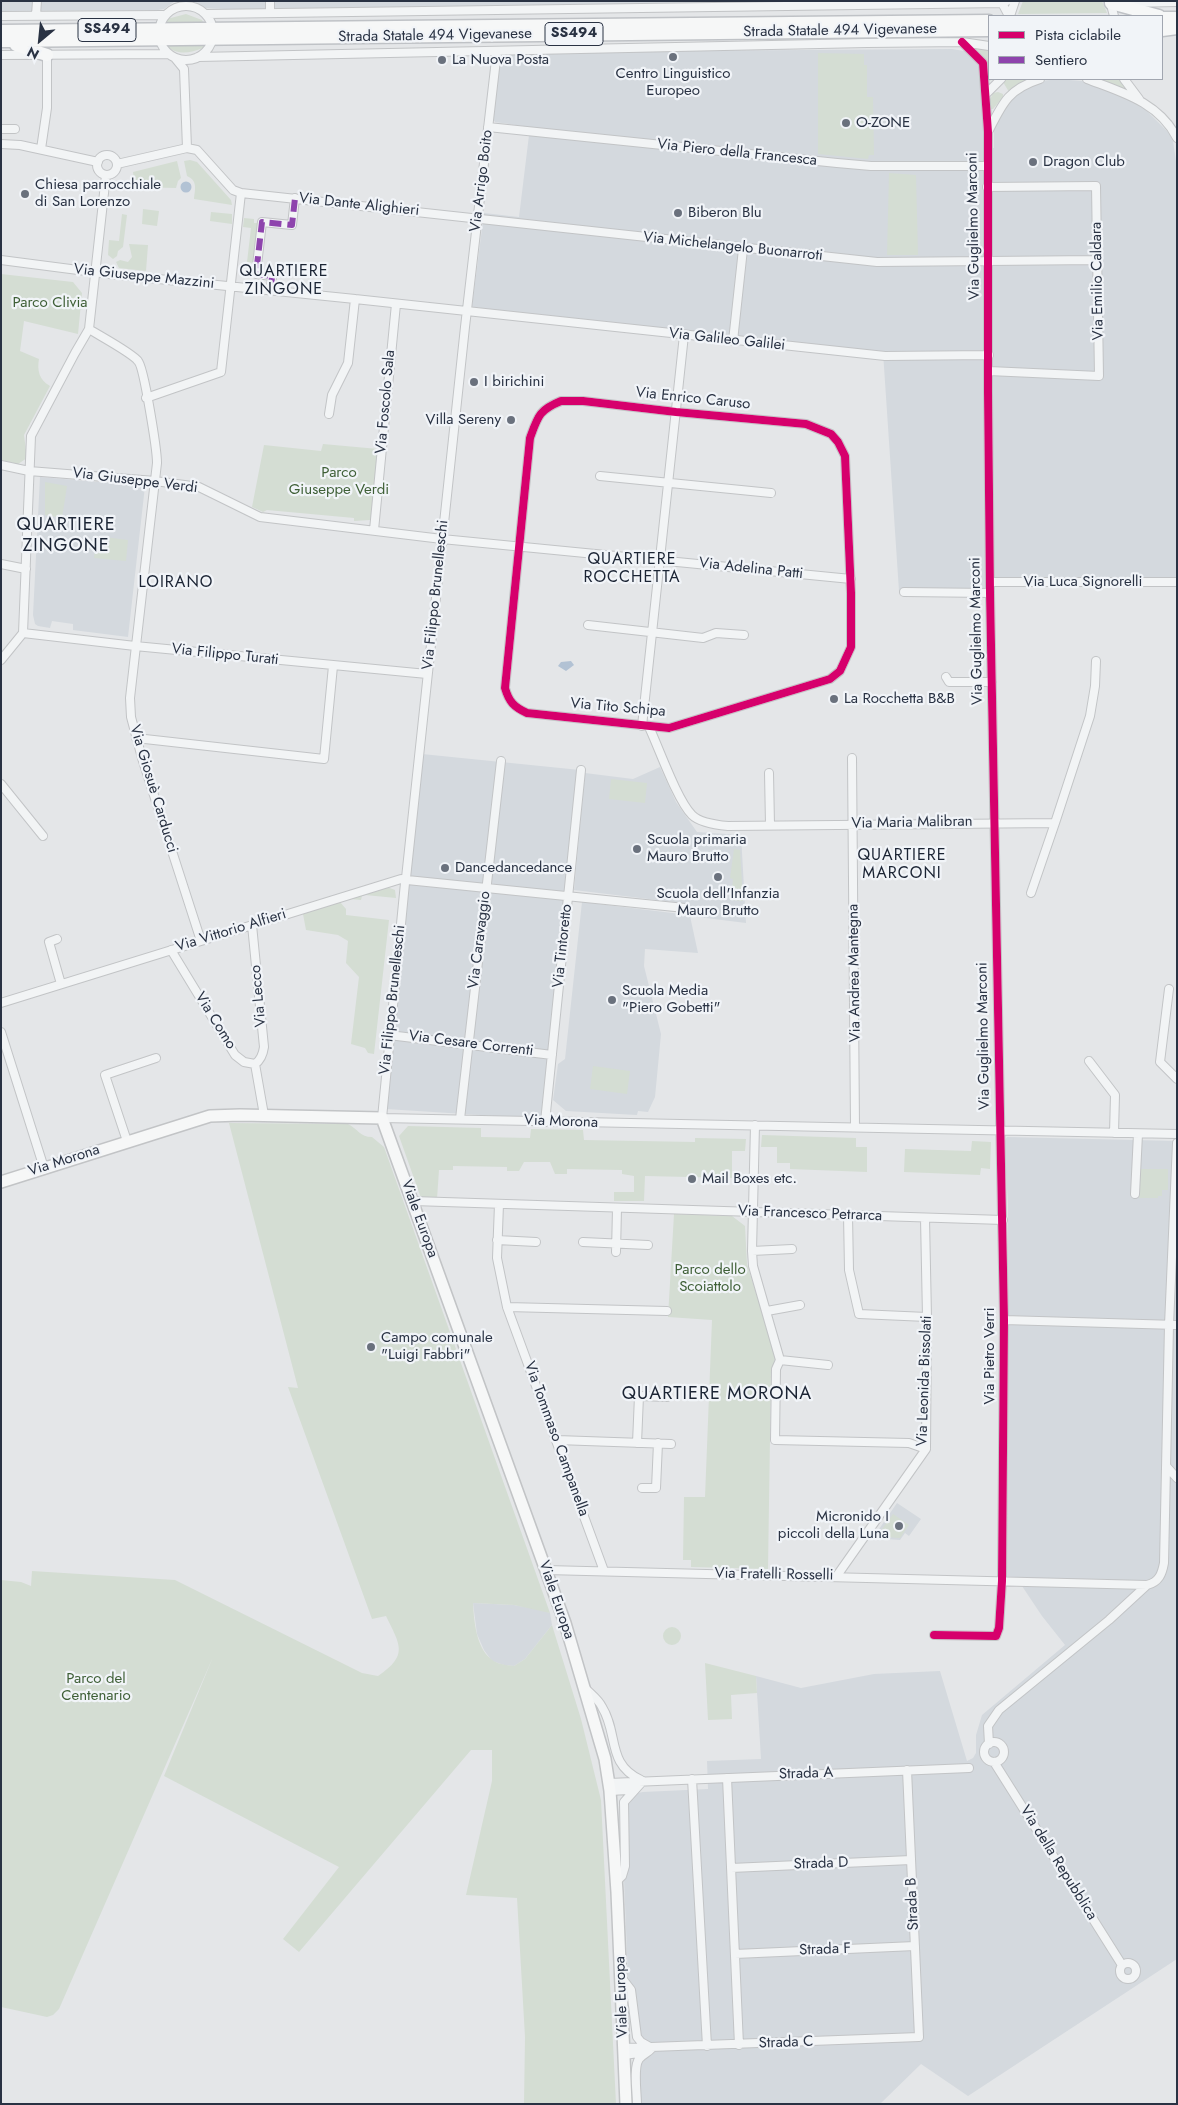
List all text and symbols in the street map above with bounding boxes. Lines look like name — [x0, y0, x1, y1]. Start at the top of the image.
north arrow — [15, 15, 65, 65]
legend — [988, 15, 1163, 80]
road number: SS494 — [78, 18, 136, 42]
street label: Strada Statale 494 Vigevanese — [743, 20, 937, 42]
road number: SS494 — [545, 22, 603, 46]
text: Pista ciclabile — [1035, 24, 1121, 46]
street label: Strada Statale 494 Vigevanese — [338, 25, 532, 47]
text: N — [23, 42, 43, 65]
text: Sentiero — [1035, 49, 1087, 71]
place label: La Nuova Posta — [452, 51, 549, 69]
marker: Centro Linguistico Europeo — [667, 51, 679, 63]
marker: La Nuova Posta — [436, 54, 448, 66]
place label: Centro Linguistico Europeo — [616, 65, 730, 100]
place label: O-ZONE — [856, 114, 910, 132]
marker: O-ZONE — [840, 117, 852, 129]
street label: Via Arrigo Boito — [467, 129, 497, 233]
street label: Via Piero della Francesca — [656, 136, 818, 170]
street label: Via Guglielmo Marconi — [964, 152, 984, 300]
place label: Dragon Club — [1043, 153, 1125, 171]
marker: Dragon Club — [1027, 156, 1039, 168]
place label: Chiesa parrocchiale di San Lorenzo — [35, 176, 161, 211]
marker: Chiesa parrocchiale di San Lorenzo — [19, 188, 31, 200]
street label: Via Dante Alighieri — [298, 190, 420, 220]
place label: Biberon Blu — [688, 204, 762, 222]
marker: Biberon Blu — [672, 207, 684, 219]
street label: Via Emilio Caldara — [1088, 222, 1108, 340]
street label: Via Michelangelo Buonarroti — [642, 229, 824, 265]
street label: Via Giuseppe Mazzini — [73, 261, 215, 293]
district label: QUARTIERE ZINGONE — [238, 262, 330, 300]
park label: Parco Clivia — [12, 294, 88, 312]
street label: Via Galileo Galilei — [668, 325, 786, 355]
street label: Via Foscolo Sala — [372, 349, 400, 455]
place label: I birichini — [484, 373, 544, 391]
marker: I birichini — [468, 376, 480, 388]
street label: Via Enrico Caruso — [635, 384, 751, 414]
place label: Villa Sereny — [426, 411, 501, 429]
marker: Villa Sereny — [505, 414, 517, 426]
street label: Via Giuseppe Verdi — [71, 464, 199, 498]
park label: Parco Giuseppe Verdi — [289, 464, 389, 499]
district label: QUARTIERE ZINGONE — [15, 515, 117, 558]
street label: Via Filippo Brunelleschi — [419, 519, 453, 671]
district label: QUARTIERE ROCCHETTA — [582, 550, 682, 588]
street label: Via Adelina Patti — [698, 555, 804, 583]
street label: Via Guglielmo Marconi — [967, 557, 987, 705]
district label: LOIRANO — [138, 573, 214, 593]
street label: Via Luca Signorelli — [1024, 573, 1142, 591]
street label: Via Filippo Turati — [171, 640, 279, 670]
place label: La Rocchetta B&B — [844, 690, 955, 708]
marker: La Rocchetta B&B — [828, 693, 840, 705]
street label: Via Tito Schipa — [570, 695, 666, 721]
street label: Via Giosuè Carducci — [125, 723, 181, 855]
street label: Via Maria Malibran — [851, 813, 973, 833]
place label: Scuola primaria Mauro Brutto — [647, 831, 746, 866]
marker: Scuola primaria Mauro Brutto — [631, 843, 643, 855]
district label: QUARTIERE MARCONI — [856, 846, 948, 884]
place label: Dancedancedance — [455, 859, 572, 877]
marker: Dancedancedance — [439, 862, 451, 874]
marker: Scuola dell'Infanzia Mauro Brutto — [712, 871, 724, 883]
place label: Scuola dell'Infanzia Mauro Brutto — [656, 885, 780, 920]
street label: Via Caravaggio — [465, 890, 495, 990]
street label: Via Tintoretto — [550, 903, 576, 989]
street label: Via Andrea Mantegna — [845, 904, 865, 1042]
street label: Via Vittorio Alfieri — [174, 906, 288, 956]
street label: Via Filippo Brunelleschi — [376, 924, 410, 1076]
street label: Via Guglielmo Marconi — [974, 962, 994, 1110]
street label: Via Lecco — [247, 964, 271, 1028]
place label: Scuola Media "Piero Gobetti" — [622, 982, 721, 1017]
street label: Via Como — [190, 989, 240, 1053]
marker: Scuola Media "Piero Gobetti" — [606, 994, 618, 1006]
street label: Via Cesare Correnti — [408, 1027, 534, 1061]
street label: Via Morona — [524, 1112, 598, 1132]
street label: Via Morona — [26, 1141, 102, 1181]
place label: Mail Boxes etc. — [702, 1170, 797, 1188]
marker: Mail Boxes etc. — [686, 1173, 698, 1185]
street label: Viale Europa — [397, 1178, 441, 1260]
street label: Via Francesco Petrarca — [737, 1202, 883, 1226]
park label: Parco dello Scoiattolo — [674, 1261, 746, 1296]
street label: Via Pietro Verri — [981, 1307, 999, 1405]
street label: Via Leonida Bissolati — [914, 1315, 936, 1447]
place label: Campo comunale "Luigi Fabbri" — [381, 1329, 493, 1364]
marker: Campo comunale "Luigi Fabbri" — [365, 1341, 377, 1353]
street label: Via Tommaso Campanella — [520, 1359, 592, 1519]
district label: QUARTIERE MORONA — [620, 1384, 814, 1406]
place label: Micronido I piccoli della Luna — [778, 1508, 889, 1543]
marker: Micronido I piccoli della Luna — [893, 1520, 905, 1532]
street label: Viale Europa — [534, 1558, 578, 1642]
street label: Via Fratelli Rosselli — [714, 1565, 834, 1585]
park label: Parco del Centenario — [61, 1670, 131, 1705]
street label: Strada A — [779, 1764, 833, 1784]
street label: Via della Repubblica — [1015, 1802, 1101, 1924]
street label: Strada D — [793, 1854, 849, 1874]
street label: Strada B — [903, 1877, 923, 1931]
street label: Strada F — [799, 1940, 851, 1960]
street label: Viale Europa — [612, 1956, 632, 2038]
street label: Strada C — [758, 2033, 814, 2053]

